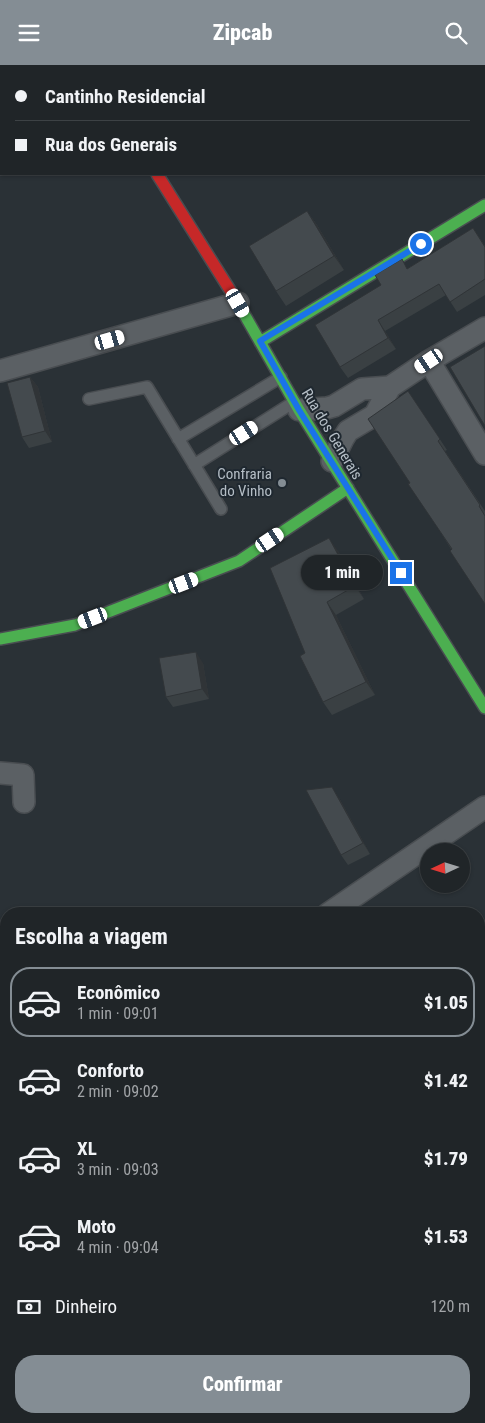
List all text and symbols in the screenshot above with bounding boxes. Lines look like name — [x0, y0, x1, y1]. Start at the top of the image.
icon: menu — [15, 19, 43, 47]
icon: search — [442, 19, 470, 47]
text: Zipcab — [213, 20, 272, 45]
text: Cantinho Residencial — [45, 85, 205, 108]
text: Rua dos Generais — [45, 133, 177, 156]
route start — [410, 233, 432, 255]
car — [224, 286, 251, 320]
car — [93, 329, 126, 351]
car — [412, 346, 445, 376]
street label: Rua dos Generais — [298, 385, 366, 483]
car — [227, 419, 260, 447]
place label: Confraria do Vinho — [217, 465, 272, 500]
marker: Confraria do Vinho — [276, 477, 288, 489]
car — [253, 525, 286, 555]
callout: 1 min — [301, 555, 384, 591]
route end — [390, 562, 412, 584]
text: 1 min — [324, 563, 360, 582]
car — [167, 571, 200, 595]
car — [76, 606, 109, 630]
north arrow — [420, 843, 470, 893]
map controls — [420, 843, 470, 893]
text: Escolha a viagem — [15, 924, 168, 949]
icon: car — [17, 980, 62, 1025]
text: Econômico — [77, 981, 160, 1004]
text: $1.05 — [424, 991, 468, 1014]
text: 1 min · 09:01 — [77, 1004, 159, 1023]
icon: car — [17, 1058, 62, 1103]
text: Conforto — [77, 1059, 144, 1082]
text: $1.42 — [424, 1069, 468, 1092]
text: 2 min · 09:02 — [77, 1082, 159, 1101]
icon: car — [17, 1136, 62, 1181]
text: XL — [77, 1137, 97, 1160]
text: $1.79 — [424, 1147, 468, 1170]
text: 3 min · 09:03 — [77, 1160, 159, 1179]
icon: car — [17, 1214, 62, 1259]
text: Moto — [77, 1215, 116, 1238]
text: $1.53 — [424, 1225, 468, 1248]
text: 4 min · 09:04 — [77, 1238, 159, 1257]
icon: cash — [15, 1293, 43, 1321]
text: Dinheiro — [55, 1295, 117, 1318]
text: 120 m — [431, 1297, 470, 1316]
button: Confirmar — [15, 1355, 470, 1413]

